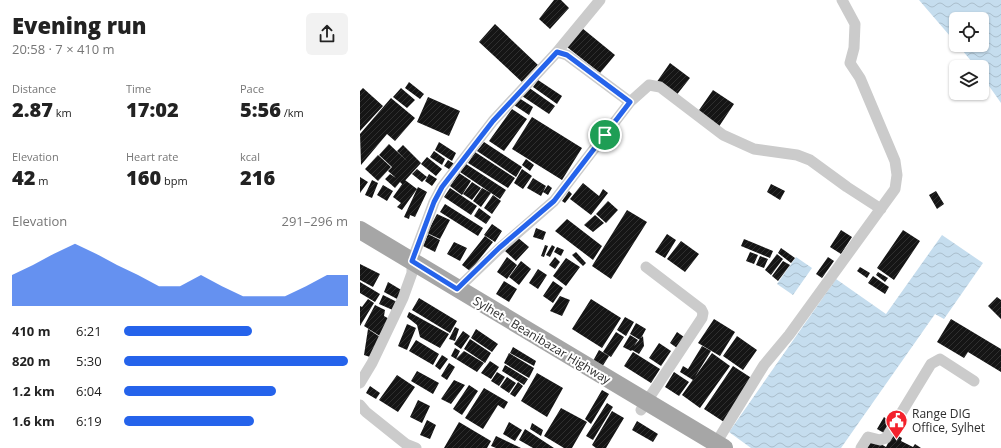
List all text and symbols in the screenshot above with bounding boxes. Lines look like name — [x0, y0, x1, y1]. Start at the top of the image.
text: Evening run — [12, 10, 147, 40]
map controls — [949, 12, 989, 100]
button: locate — [949, 12, 989, 52]
button: share — [306, 13, 348, 55]
text: 20:58 · 7 × 410 m — [12, 40, 115, 58]
button: layers — [949, 60, 989, 100]
text: Distance — [12, 81, 56, 96]
text: Time — [126, 81, 151, 96]
text: Pace — [240, 81, 264, 96]
text: 2.87 — [12, 96, 53, 123]
text: 17:02 — [126, 96, 179, 123]
text: 5:56 — [240, 96, 281, 123]
text: km — [53, 105, 72, 120]
text: /km — [281, 105, 304, 120]
pin — [588, 118, 622, 152]
icon: arrive — [594, 124, 616, 146]
text: Elevation — [12, 149, 59, 164]
text: Heart rate — [126, 149, 178, 164]
text: kcal — [240, 149, 260, 164]
text: 42 — [12, 164, 35, 191]
text: 160 — [126, 164, 161, 191]
text: 216 — [240, 164, 275, 191]
text: m — [35, 173, 48, 188]
text: bpm — [161, 173, 188, 188]
text: Elevation — [12, 212, 67, 230]
text: 291–296 m — [281, 212, 348, 230]
street label: Sylhet - Beanibazar Highway — [470, 292, 615, 388]
text: 410 m — [12, 322, 50, 340]
text: 6:21 — [76, 322, 102, 340]
text: 820 m — [12, 352, 50, 370]
text: 5:30 — [76, 352, 102, 370]
text: 1.2 km — [12, 382, 55, 400]
text: 6:04 — [76, 382, 102, 400]
place label: Range DIG Office, Sylhet — [912, 405, 985, 436]
public building icon: Range DIG Office, Sylhet — [883, 407, 909, 440]
text: 1.6 km — [12, 412, 55, 430]
text: 6:19 — [76, 412, 102, 430]

